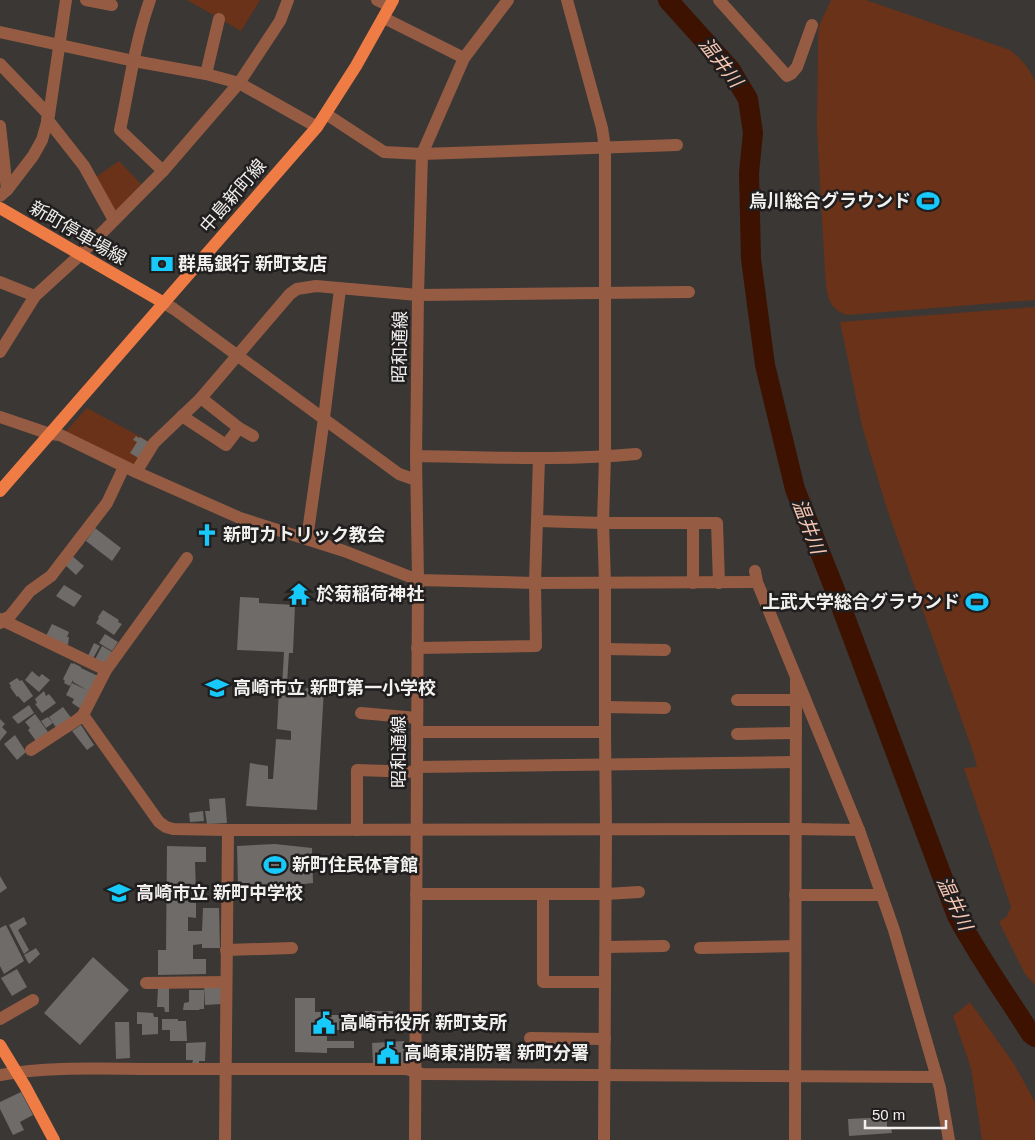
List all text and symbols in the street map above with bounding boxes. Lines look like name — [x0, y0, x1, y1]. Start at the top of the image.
water label: 温井川 — [695, 33, 748, 93]
street label: 中島新町線 — [196, 155, 270, 237]
sports icon: 烏川総合グラウンド — [915, 188, 941, 214]
place label: 烏川総合グラウンド — [749, 191, 911, 211]
street label: 新町停車場線 — [26, 197, 130, 269]
bank icon: 群馬銀行 新町支店 — [149, 251, 175, 277]
place label: 群馬銀行 新町支店 — [178, 253, 327, 274]
street label: 昭和通線 — [389, 311, 411, 383]
water label: 温井川 — [789, 496, 829, 558]
church icon: 新町カトリック教会 — [194, 522, 220, 548]
place label: 新町カトリック教会 — [223, 525, 385, 545]
temple icon: 於菊稲荷神社 — [286, 581, 312, 607]
place label: 於菊稲荷神社 — [316, 584, 424, 604]
sports icon: 上武大学総合グラウンド — [964, 589, 990, 615]
place label: 上武大学総合グラウンド — [762, 592, 960, 612]
school or university icon: 高崎市立 新町第一小学校 — [204, 675, 230, 701]
place label: 高崎市立 新町第一小学校 — [233, 678, 436, 698]
street label: 昭和通線 — [389, 716, 409, 788]
sports icon: 新町住民体育館 — [262, 852, 288, 878]
place label: 新町住民体育館 — [292, 855, 418, 875]
water label: 温井川 — [933, 873, 977, 935]
school or university icon: 高崎市立 新町中学校 — [106, 880, 132, 906]
place label: 高崎市立 新町中学校 — [136, 883, 303, 903]
public building icon: 高崎市役所 新町支所 — [311, 1010, 337, 1036]
place label: 高崎市役所 新町支所 — [340, 1013, 507, 1033]
public building icon: 高崎東消防署 新町分署 — [375, 1040, 401, 1066]
place label: 高崎東消防署 新町分署 — [404, 1043, 589, 1063]
scale bar — [865, 1098, 946, 1130]
text: 50 m — [872, 1106, 905, 1123]

